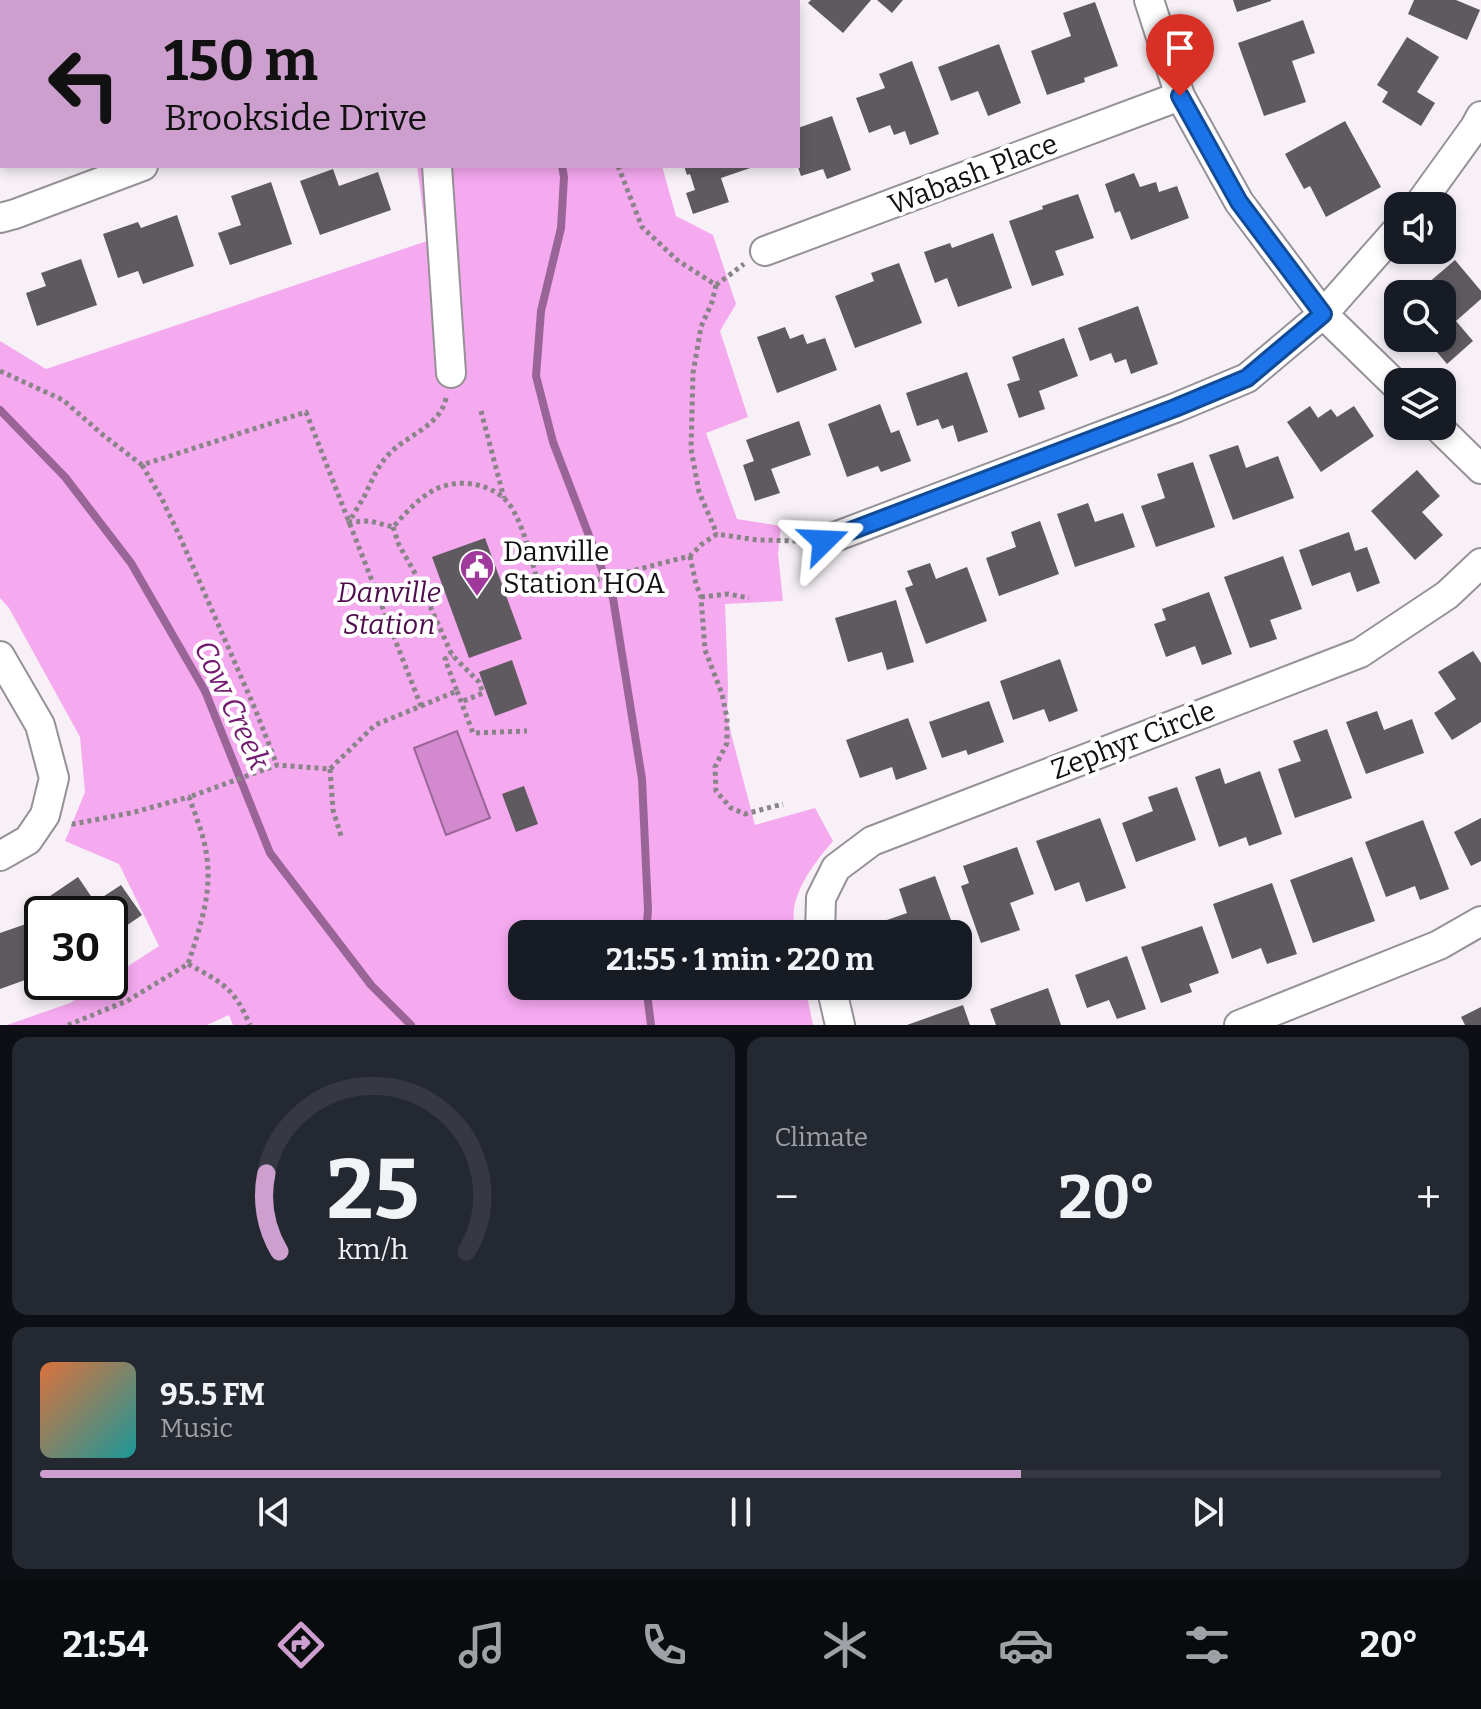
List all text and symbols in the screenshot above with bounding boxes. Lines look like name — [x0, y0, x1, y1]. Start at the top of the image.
pin — [1146, 14.0, 1214, 96]
icon: arrive — [1158, 26, 1202, 70]
text: 150 m — [164, 28, 318, 95]
icon: left — [32, 32, 136, 136]
text: Brookside Drive — [164, 96, 427, 140]
street label: Wabash Place — [884, 127, 1062, 221]
map controls — [1384, 192, 1456, 440]
button: sound — [1384, 192, 1456, 264]
button: search — [1384, 280, 1456, 352]
button: layers — [1384, 368, 1456, 440]
position arrow — [782, 499, 866, 583]
place label: Danville Station HOA — [503, 535, 665, 600]
public building icon: Danville Station HOA — [458, 548, 496, 598]
park label: Danville Station — [337, 576, 441, 641]
water label: Cow Creek — [186, 635, 278, 776]
street label: Zephyr Circle — [1046, 694, 1220, 786]
speed limit sign: 30 — [24, 896, 128, 1000]
text: 21:55 · 1 min · 220 m — [606, 942, 874, 978]
text: Climate — [775, 1122, 868, 1153]
text: 25 — [327, 1140, 419, 1240]
text: 20° — [1058, 1162, 1156, 1234]
text: − — [775, 1171, 799, 1224]
text: + — [1416, 1171, 1441, 1224]
text: km/h — [338, 1232, 409, 1267]
text: 95.5 FM — [160, 1377, 265, 1413]
text: Music — [160, 1413, 233, 1444]
icon: previous — [252, 1490, 296, 1534]
icon: pause — [719, 1490, 763, 1534]
icon: next — [1186, 1490, 1230, 1534]
icon: directions — [273, 1617, 329, 1673]
icon: music — [454, 1617, 510, 1673]
icon: phone — [636, 1617, 692, 1673]
icon: climate — [817, 1617, 873, 1673]
icon: car — [998, 1617, 1054, 1673]
icon: filters — [1179, 1617, 1235, 1673]
text: 21:54 — [63, 1623, 148, 1667]
text: 20° — [1360, 1623, 1418, 1667]

